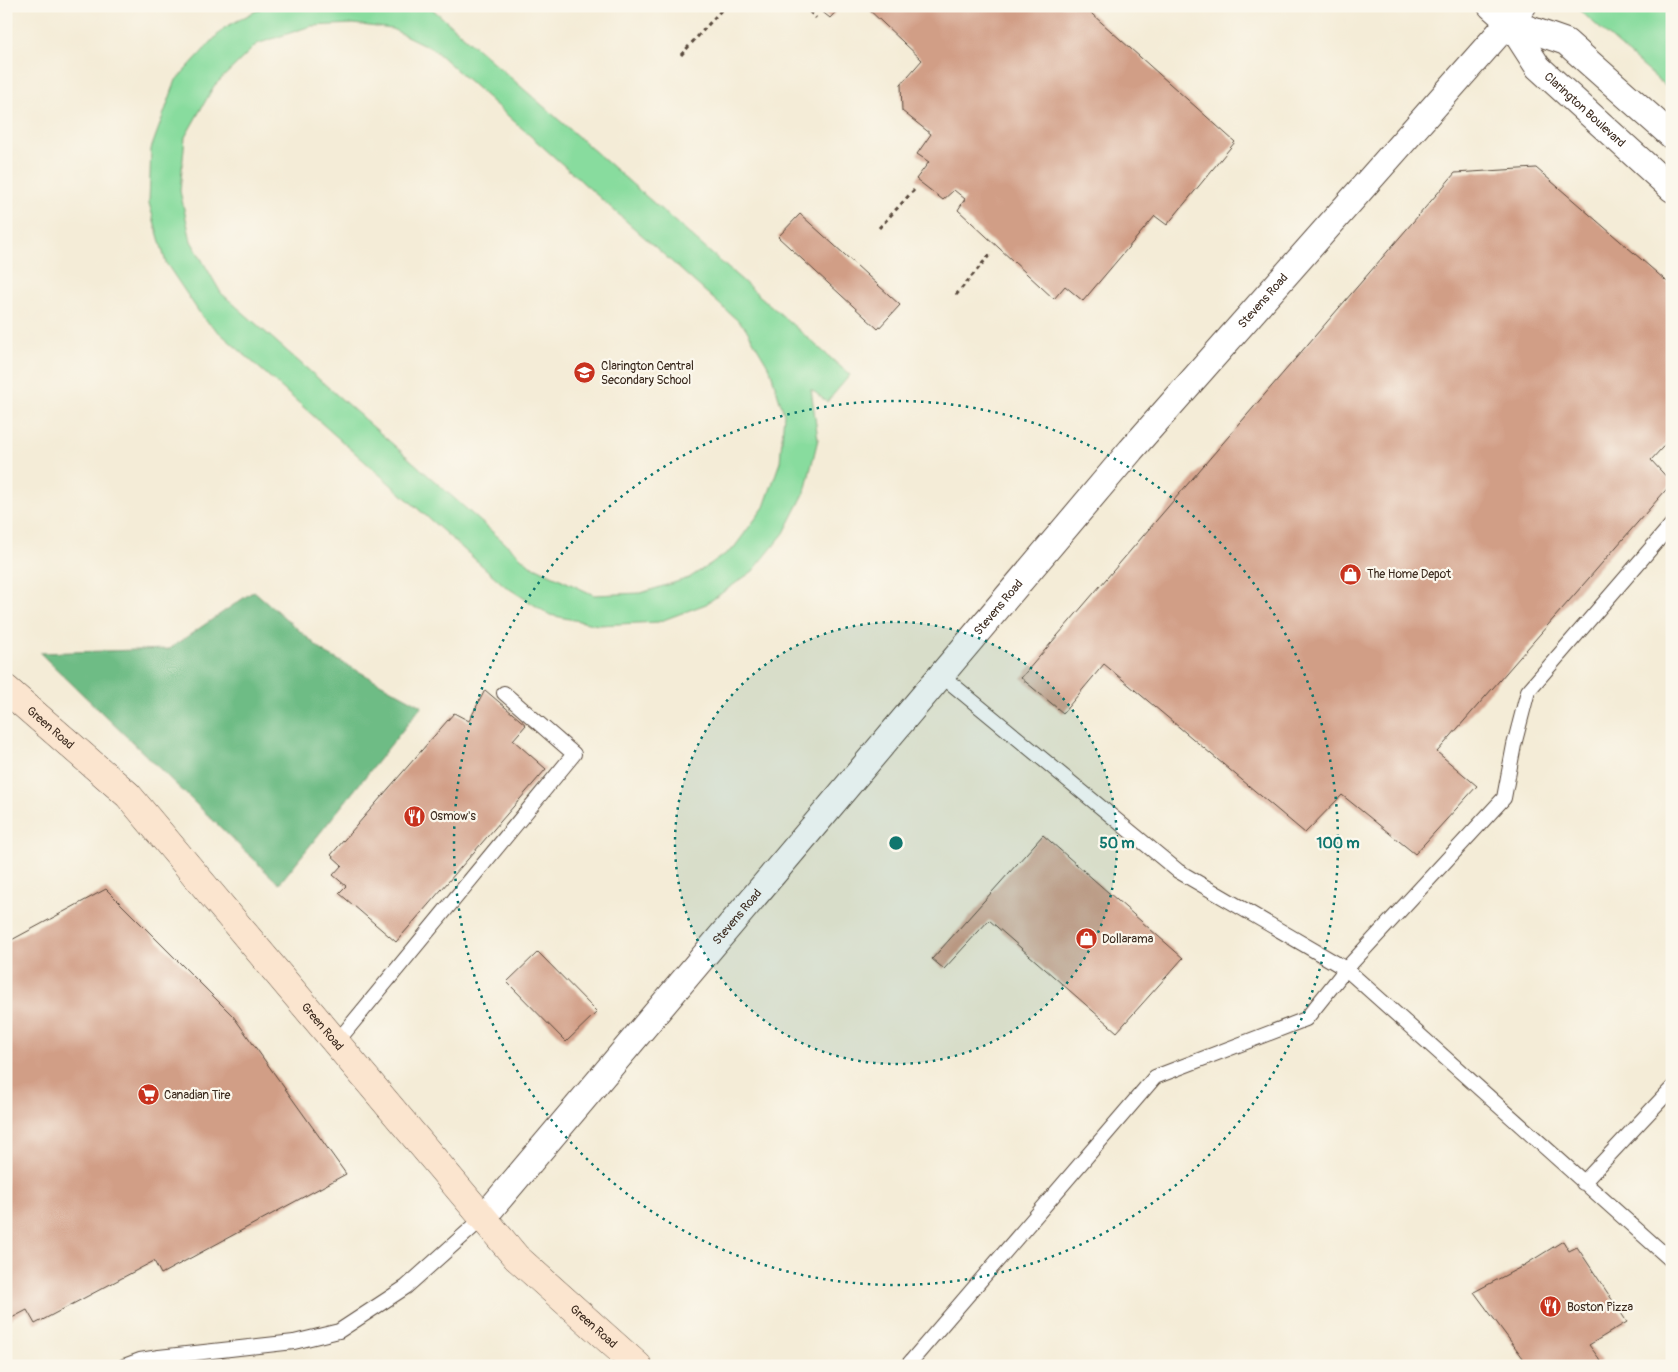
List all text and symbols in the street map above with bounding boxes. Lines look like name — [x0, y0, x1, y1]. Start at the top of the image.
street label: Clarington Boulevard — [1541, 69, 1628, 151]
street label: Stevens Road — [1235, 270, 1291, 332]
place label: Clarington Central Secondary School — [601, 359, 694, 388]
school or university icon: Clarington Central Secondary School — [573, 361, 597, 385]
shop icon: The Home Depot — [1339, 562, 1363, 586]
place label: The Home Depot — [1367, 567, 1451, 582]
street label: Stevens Road — [971, 577, 1026, 639]
street label: Green Road — [23, 703, 77, 753]
restaurant icon: Osmow's — [402, 804, 426, 828]
place label: Osmow's — [430, 809, 476, 824]
centre of rings — [887, 834, 905, 852]
text: 50 m — [1100, 834, 1134, 853]
text: 100 m — [1317, 834, 1359, 853]
street label: Stevens Road — [710, 886, 765, 948]
shop icon: Dollarama — [1074, 927, 1098, 951]
place label: Dollarama — [1102, 932, 1154, 947]
street label: Green Road — [298, 1000, 347, 1054]
supermarket icon: Canadian Tire — [136, 1083, 160, 1107]
place label: Canadian Tire — [164, 1088, 230, 1103]
restaurant icon: Boston Pizza — [1539, 1295, 1563, 1319]
place label: Boston Pizza — [1567, 1300, 1633, 1315]
street label: Green Road — [567, 1302, 620, 1352]

